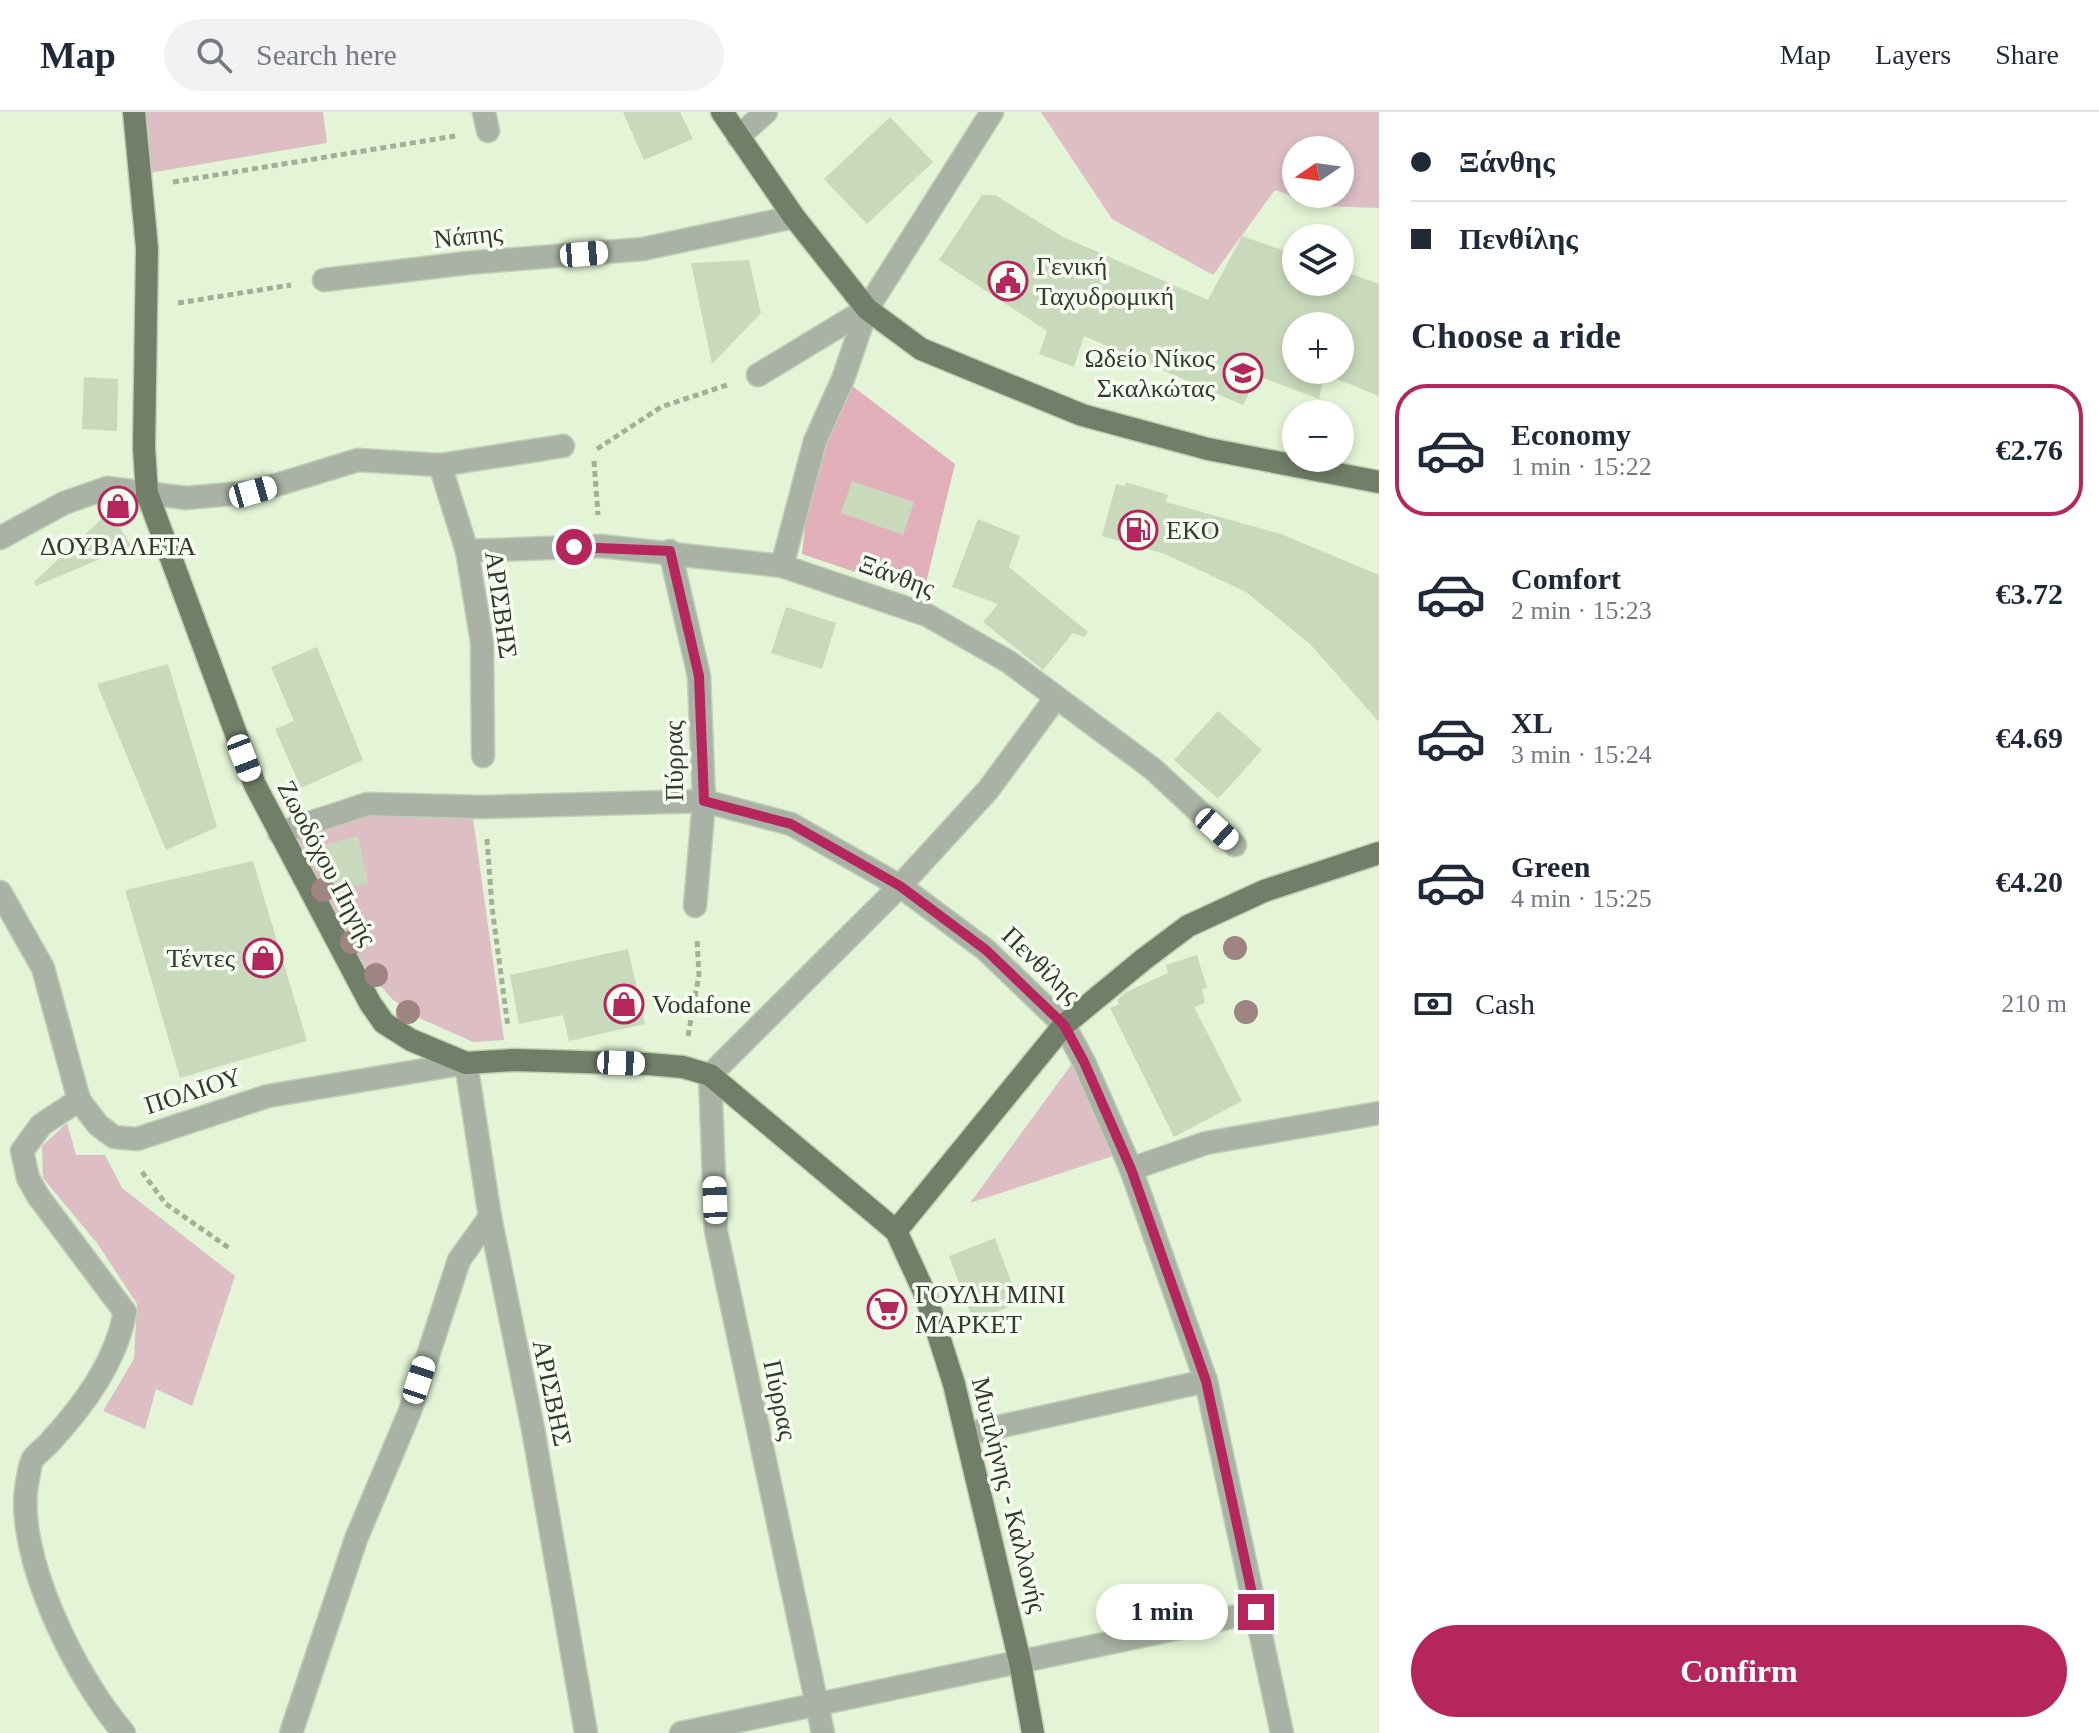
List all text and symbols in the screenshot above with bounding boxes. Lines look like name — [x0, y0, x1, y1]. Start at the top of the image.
search box — [164, 19, 724, 91]
icon: search — [192, 33, 236, 77]
text: Map — [40, 34, 116, 76]
text: Search here — [256, 38, 397, 71]
text: Map — [1780, 39, 1831, 70]
text: Layers — [1875, 39, 1951, 70]
text: Share — [1995, 39, 2059, 70]
north arrow — [1282, 136, 1354, 208]
map controls — [1282, 136, 1354, 472]
text: Ξάνθης — [1459, 145, 1555, 178]
street label: Νάπης — [432, 218, 505, 254]
text: Πενθίλης — [1459, 222, 1578, 255]
button: layers — [1282, 224, 1354, 296]
car — [559, 240, 609, 268]
place label: Γενική Ταχυδρομική — [1036, 252, 1174, 311]
public building icon: Γενική Ταχυδρομική — [987, 260, 1029, 302]
button: + — [1282, 312, 1354, 384]
text: Choose a ride — [1411, 316, 1621, 356]
place label: Ωδείο Νίκος Σκαλκώτας — [1084, 344, 1216, 403]
school or university icon: Ωδείο Νίκος Σκαλκώτας — [1222, 352, 1264, 394]
button: − — [1282, 400, 1354, 472]
icon: car — [1415, 414, 1487, 486]
text: Economy — [1511, 418, 1631, 451]
text: €2.76 — [1996, 433, 2063, 466]
text: 1 min · 15:22 — [1511, 452, 1652, 481]
car — [227, 474, 279, 510]
shop icon: ΔΟΥΒΑΛΕΤΑ — [97, 485, 139, 527]
fuel station icon: EKO — [1117, 509, 1159, 551]
place label: EKO — [1166, 516, 1219, 545]
route start — [556, 529, 592, 565]
place label: ΔΟΥΒΑΛΕΤΑ — [40, 532, 196, 561]
street label: ΑΡΙΣΒΗΣ — [479, 549, 523, 661]
street label: Ξάνθης — [855, 549, 939, 603]
icon: car — [1415, 558, 1487, 630]
text: Comfort — [1511, 562, 1621, 595]
text: €3.72 — [1996, 577, 2063, 610]
text: 2 min · 15:23 — [1511, 596, 1652, 625]
icon: car — [1415, 702, 1487, 774]
text: XL — [1511, 706, 1553, 739]
street label: Πύρρας — [659, 719, 689, 802]
text: €4.69 — [1996, 721, 2063, 754]
car — [224, 731, 264, 785]
text: 3 min · 15:24 — [1511, 740, 1652, 769]
street label: Ζωοδόχου Πηγής — [271, 776, 383, 951]
car — [1191, 804, 1243, 854]
icon: car — [1415, 846, 1487, 918]
text: Green — [1511, 850, 1590, 883]
text: €4.20 — [1996, 865, 2063, 898]
text: 4 min · 15:25 — [1511, 884, 1652, 913]
street label: Πενθίλης — [996, 921, 1087, 1010]
shop icon: Τέντες — [242, 937, 284, 979]
place label: Τέντες — [167, 944, 236, 973]
icon: cash — [1411, 982, 1455, 1026]
shop icon: Vodafone — [603, 983, 645, 1025]
text: Cash — [1475, 987, 1535, 1020]
text: 210 m — [2001, 989, 2067, 1018]
place label: Vodafone — [652, 990, 751, 1019]
car — [597, 1050, 645, 1076]
street label: ΠΟΛΙΟΥ — [141, 1062, 245, 1120]
car — [702, 1176, 728, 1224]
place label: ΓΟΥΛΗ ΜΙΝΙ ΜΑΡΚΕΤ — [915, 1280, 1065, 1339]
supermarket icon: ΓΟΥΛΗ ΜΙΝΙ ΜΑΡΚΕΤ — [866, 1288, 908, 1330]
street label: ΑΡΙΣΒΗΣ — [527, 1337, 577, 1449]
car — [400, 1353, 438, 1407]
street label: Πύρρας — [757, 1357, 803, 1444]
street label: Μυτιλήνης - Καλλονής — [966, 1374, 1053, 1617]
callout: 1 min — [1096, 1584, 1228, 1640]
route end — [1238, 1594, 1274, 1630]
text: 1 min — [1131, 1597, 1193, 1626]
button: Confirm — [1411, 1625, 2067, 1717]

